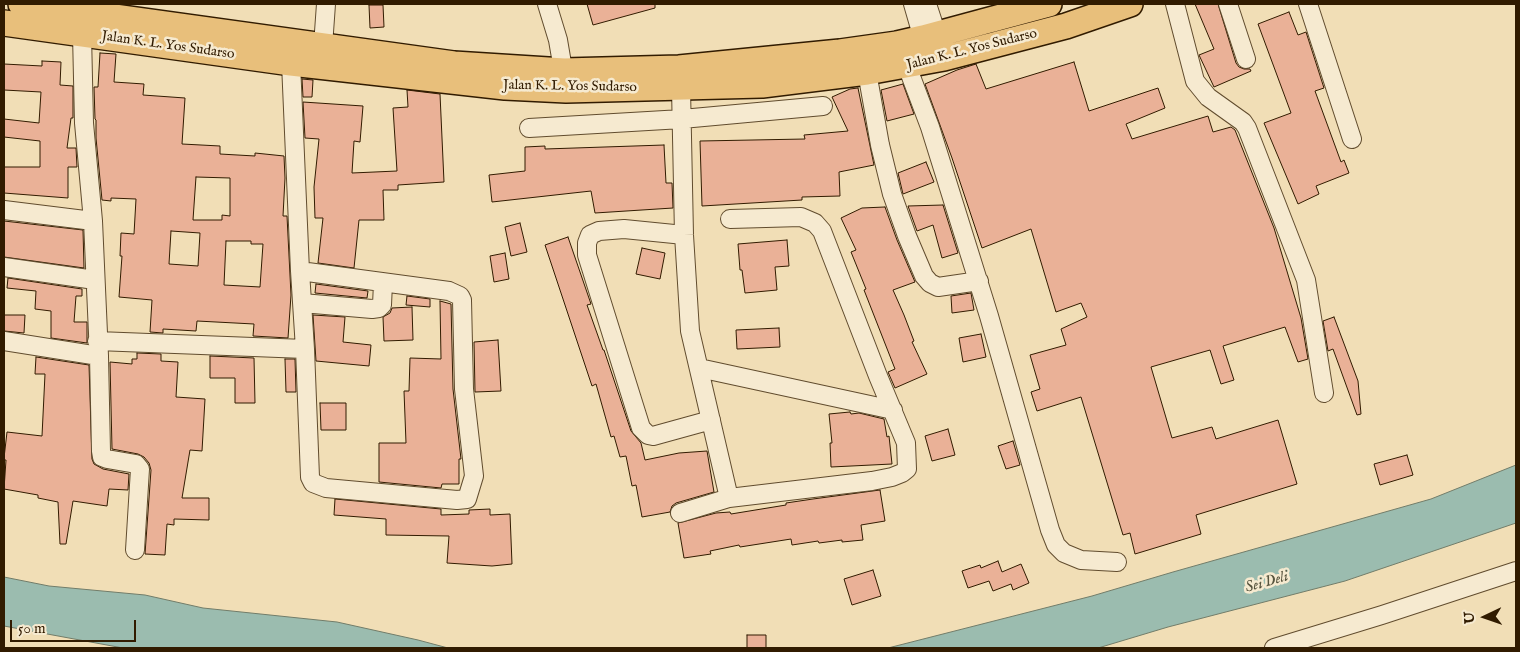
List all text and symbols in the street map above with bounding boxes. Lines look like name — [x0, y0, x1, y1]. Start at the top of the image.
street label: Jalan K. L. Yos Sudarso — [905, 26, 1039, 74]
street label: Jalan K. L. Yos Sudarso — [101, 28, 235, 64]
street label: Jalan K. L. Yos Sudarso — [503, 77, 637, 97]
water label: Sei Deli — [1244, 568, 1290, 598]
north arrow — [1460, 592, 1510, 642]
scale bar — [12, 610, 139, 642]
text: U — [1461, 611, 1479, 624]
text: 50 m — [18, 619, 46, 638]

